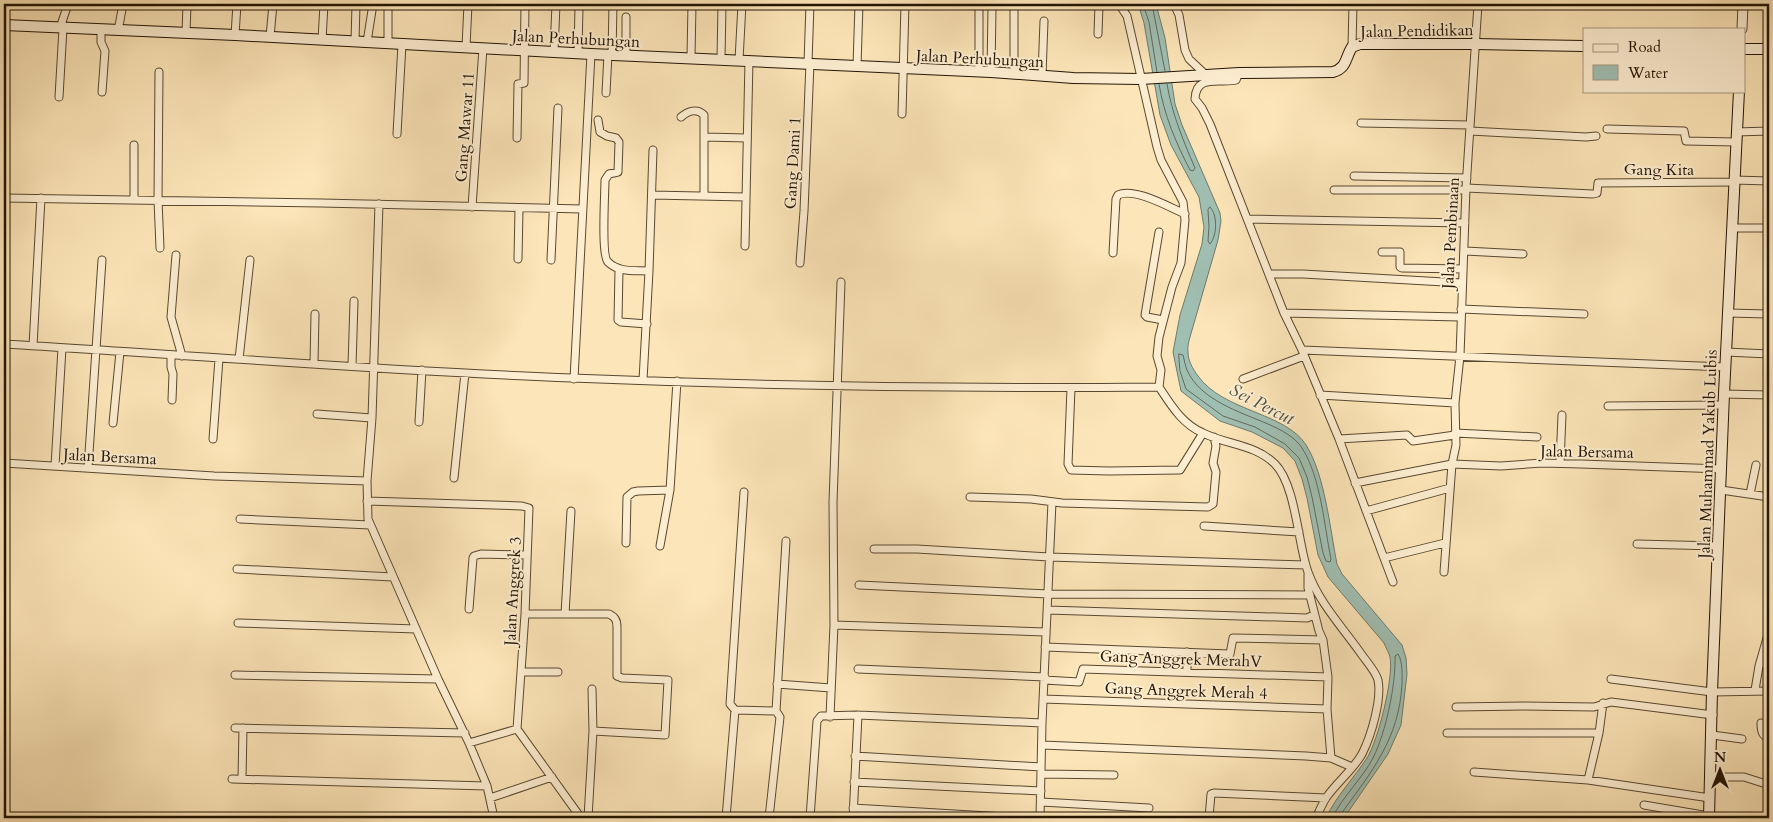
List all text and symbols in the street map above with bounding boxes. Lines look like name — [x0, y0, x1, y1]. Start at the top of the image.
street label: Jalan Pendidikan — [1358, 19, 1474, 43]
street label: Jalan Perhubungan — [509, 25, 641, 53]
legend — [1583, 28, 1746, 92]
text: Road — [1628, 37, 1661, 57]
street label: Jalan Perhubungan — [913, 45, 1045, 73]
text: Water — [1627, 63, 1669, 83]
street label: Gang Mawar 11 — [450, 71, 480, 183]
street label: Gang Dami 1 — [780, 116, 806, 210]
street label: Gang Kita — [1624, 159, 1694, 181]
street label: Jalan Pembinaan — [1437, 177, 1465, 292]
street label: Jalan Muhammad Yakub Lubis — [1693, 349, 1723, 561]
water label: Sei Percut — [1225, 378, 1299, 432]
street label: Jalan Bersama — [1538, 440, 1634, 464]
street label: Jalan Bersama — [61, 443, 157, 470]
street label: Jalan Anggrek 3 — [499, 536, 527, 648]
street label: Gang Anggrek MerahV — [1100, 645, 1263, 673]
street label: Gang Anggrek Merah 4 — [1104, 677, 1268, 705]
north arrow — [1696, 744, 1746, 794]
text: N — [1714, 748, 1726, 767]

